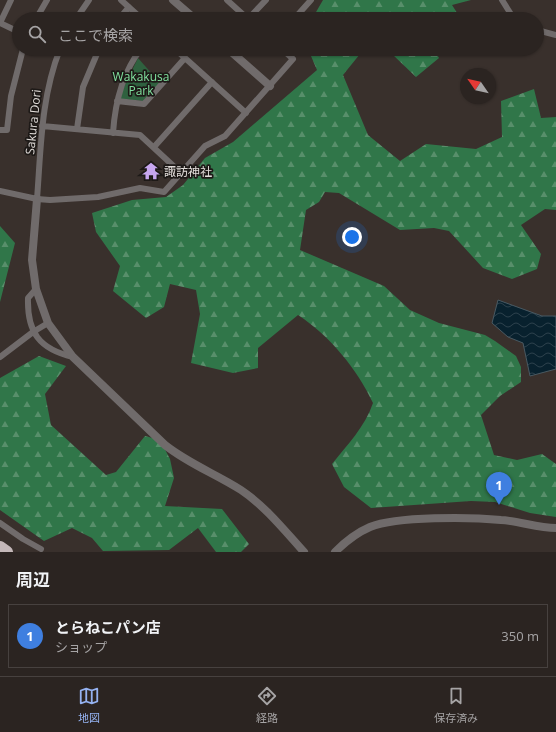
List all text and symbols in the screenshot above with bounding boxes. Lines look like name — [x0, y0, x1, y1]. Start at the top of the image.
search box — [12, 12, 544, 56]
icon: search — [26, 23, 48, 45]
text: ここで検索 — [58, 25, 133, 45]
park label: Wakakusa Park — [113, 68, 169, 99]
north arrow — [460, 68, 496, 104]
street label: Sakura Dori — [21, 89, 45, 155]
temple icon: 諏訪神社 — [141, 161, 161, 181]
place label: 諏訪神社 — [164, 163, 212, 180]
your location — [342, 227, 362, 247]
pin: 1 — [486, 472, 512, 505]
text: 周辺 — [16, 568, 50, 591]
text: とらねこパン店 — [55, 617, 161, 637]
text: 1 — [26, 627, 34, 645]
text: 350 m — [501, 627, 539, 645]
text: ショップ — [55, 638, 107, 656]
tab: 地図 — [78, 685, 100, 725]
tab: 経路 — [256, 685, 278, 725]
tab: 保存済み — [434, 685, 478, 725]

